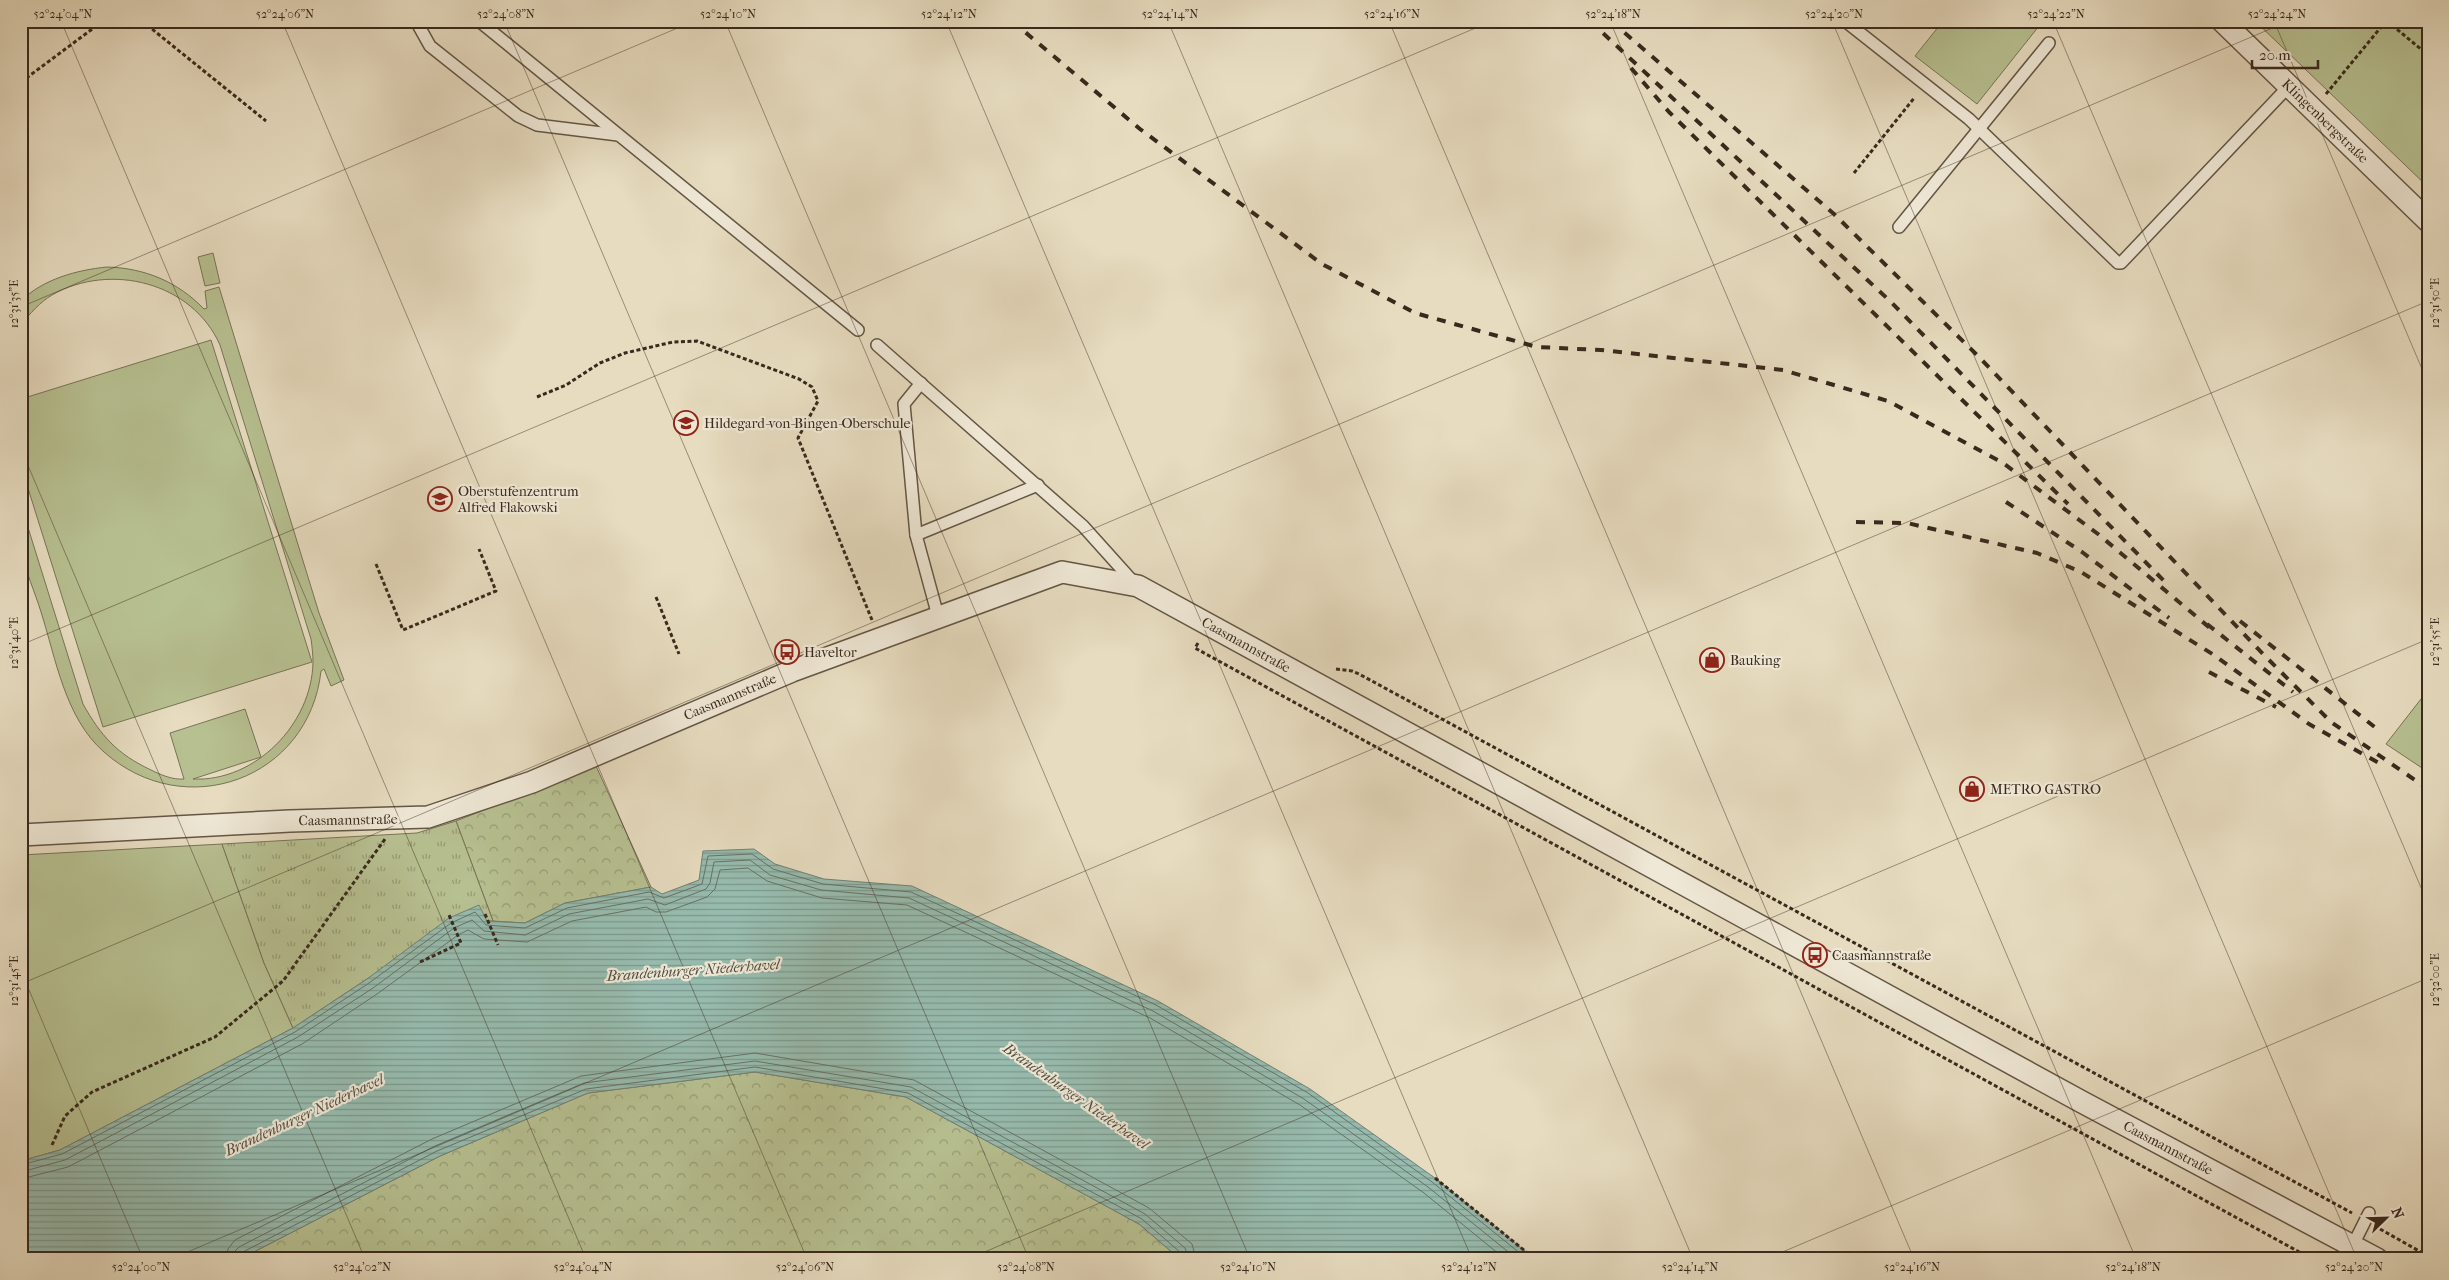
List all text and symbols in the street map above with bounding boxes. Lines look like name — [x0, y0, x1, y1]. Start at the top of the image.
text: 52°24'04"N — [34, 7, 92, 21]
text: 52°24'06"N — [256, 7, 314, 21]
text: 52°24'08"N — [477, 7, 535, 21]
text: 52°24'10"N — [700, 7, 756, 21]
text: 52°24'12"N — [921, 7, 977, 21]
text: 52°24'14"N — [1142, 7, 1198, 21]
text: 52°24'16"N — [1364, 7, 1420, 21]
text: 52°24'18"N — [1585, 7, 1641, 21]
text: 52°24'20"N — [1805, 7, 1863, 21]
text: 52°24'22"N — [2027, 7, 2085, 21]
text: 52°24'24"N — [2248, 7, 2306, 21]
scale bar — [2252, 38, 2318, 70]
text: 20 m — [2259, 46, 2291, 64]
street label: Klingenbergstraße — [2278, 75, 2372, 167]
text: 12°31'50"E — [2428, 278, 2442, 328]
text: 12°31'35"E — [7, 280, 21, 328]
school or university icon: Hildegard-von-Bingen-Oberschule — [673, 410, 699, 436]
place label: Hildegard-von-Bingen-Oberschule — [704, 415, 910, 432]
place label: Oberstufenzentrum Alfred Flakowski — [457, 483, 579, 516]
school or university icon: Oberstufenzentrum Alfred Flakowski — [427, 486, 453, 512]
street label: Caasmannstraße — [1199, 614, 1294, 676]
text: 12°31'40"E — [7, 617, 21, 669]
text: 12°31'55"E — [2428, 618, 2442, 666]
bus stop icon: Haveltor — [774, 639, 800, 665]
place label: Haveltor — [804, 644, 857, 661]
shop icon: Bauking — [1699, 647, 1725, 673]
place label: Bauking — [1730, 652, 1781, 669]
street label: Caasmannstraße — [681, 670, 779, 724]
shop icon: METRO GASTRO — [1959, 776, 1985, 802]
place label: METRO GASTRO — [1990, 781, 2101, 798]
street label: Caasmannstraße — [298, 811, 398, 829]
bus stop icon: Caasmannstraße — [1802, 942, 1828, 968]
place label: Caasmannstraße — [1832, 947, 1931, 964]
text: 12°32'00"E — [2428, 953, 2442, 1007]
water label: Brandenburger Niederhavel — [605, 955, 782, 985]
text: 12°31'45"E — [7, 956, 21, 1006]
water label: Brandenburger Niederhavel — [999, 1038, 1154, 1154]
water label: Brandenburger Niederhavel — [221, 1069, 388, 1160]
street label: Caasmannstraße — [2120, 1117, 2216, 1179]
north arrow — [2362, 1192, 2412, 1242]
text: N — [2388, 1205, 2408, 1222]
text: 52°24'00"N — [112, 1260, 170, 1274]
text: 52°24'02"N — [333, 1260, 391, 1274]
text: 52°24'04"N — [554, 1260, 612, 1274]
text: 52°24'06"N — [776, 1260, 834, 1274]
text: 52°24'08"N — [997, 1260, 1055, 1274]
text: 52°24'10"N — [1220, 1260, 1276, 1274]
text: 52°24'12"N — [1441, 1260, 1497, 1274]
text: 52°24'14"N — [1662, 1260, 1718, 1274]
text: 52°24'16"N — [1884, 1260, 1940, 1274]
text: 52°24'18"N — [2105, 1260, 2161, 1274]
text: 52°24'20"N — [2325, 1260, 2383, 1274]

